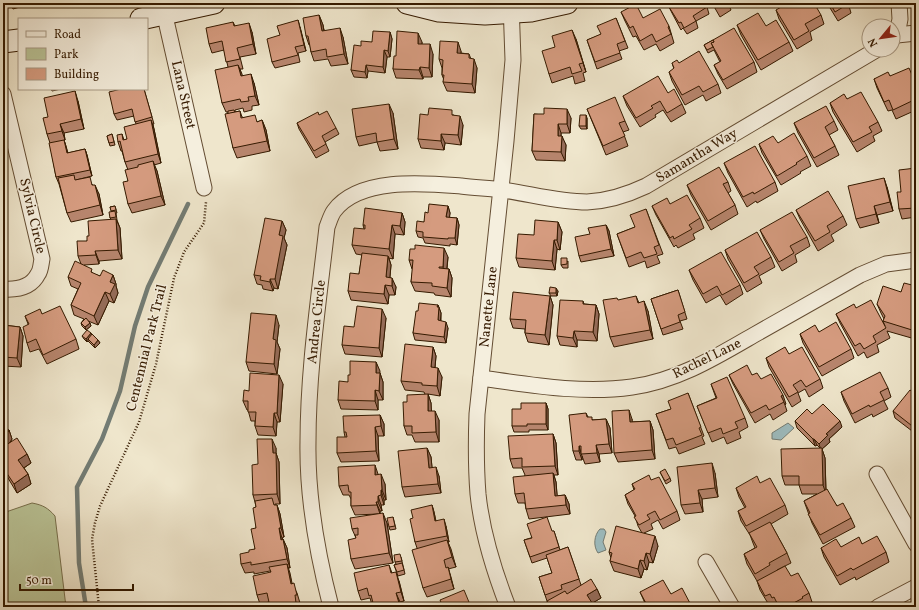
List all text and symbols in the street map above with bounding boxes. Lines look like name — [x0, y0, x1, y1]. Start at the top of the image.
legend — [18, 18, 148, 90]
north arrow — [861, 18, 901, 58]
text: Road — [54, 27, 81, 43]
text: N — [865, 35, 882, 49]
text: Park — [54, 47, 79, 63]
street label: Lana Street — [166, 59, 200, 131]
text: Building — [54, 67, 99, 83]
street label: Samantha Way — [653, 124, 742, 188]
street label: Sylvia Circle — [14, 176, 50, 256]
street label: Nanette Lane — [475, 265, 503, 348]
street label: Andrea Circle — [303, 279, 331, 365]
street label: Centennial Park Trail — [122, 282, 172, 414]
street label: Rachel Lane — [669, 334, 745, 384]
scale bar — [20, 566, 133, 592]
text: 50 m — [26, 573, 52, 589]

